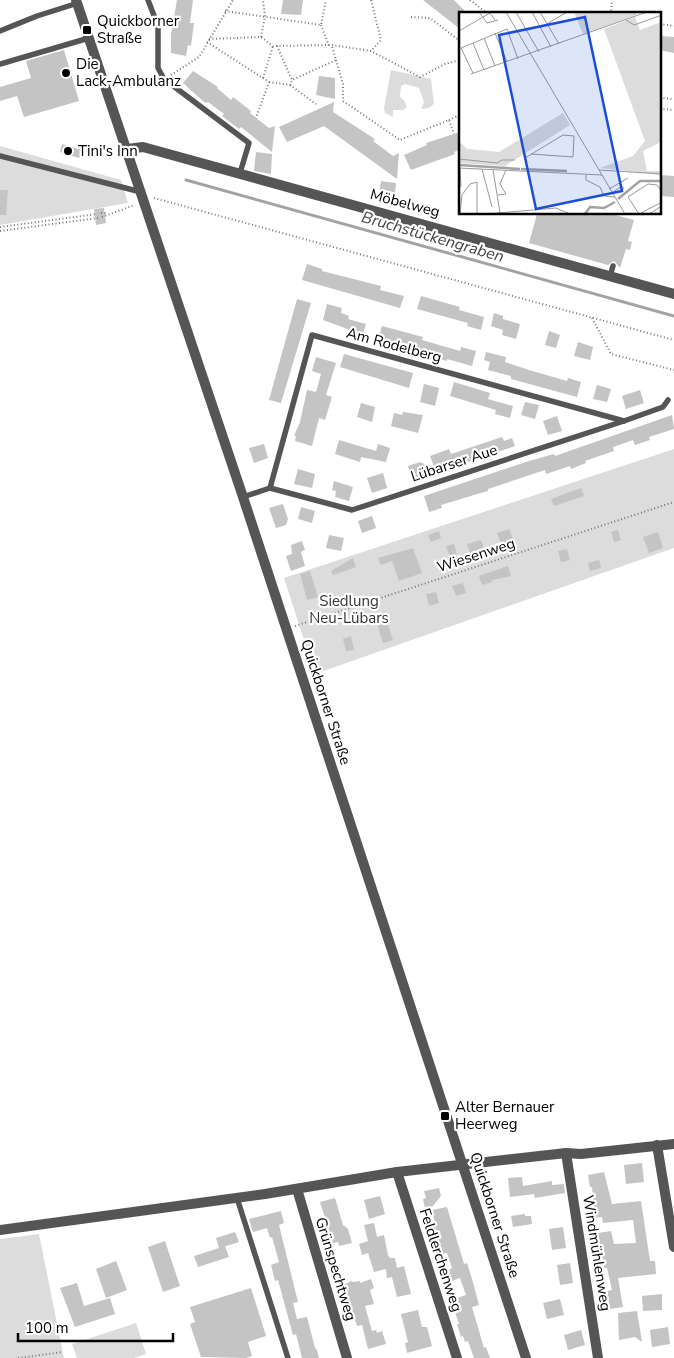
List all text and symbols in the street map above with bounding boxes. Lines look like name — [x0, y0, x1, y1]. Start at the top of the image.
place label: Quickborner Straße — [97, 11, 180, 48]
inset map — [459, 12, 662, 215]
marker: Quickborner Straße — [81, 24, 93, 36]
place label: Die Lack-Ambulanz — [76, 54, 181, 91]
marker: Die Lack-Ambulanz — [60, 67, 72, 79]
place label: Tini's Inn — [78, 141, 138, 161]
marker: Tini's Inn — [62, 145, 74, 157]
street label: Möbelweg — [368, 184, 442, 222]
water label: Bruchstückengraben — [359, 206, 507, 268]
street label: Am Rodelberg — [344, 323, 444, 367]
street label: Lübarser Aue — [408, 440, 500, 486]
street label: Wiesenweg — [434, 533, 518, 577]
park label: Siedlung Neu-Lübars — [309, 591, 389, 628]
street label: Quickborner Straße — [296, 637, 356, 767]
place label: Alter Bernauer Heerweg — [455, 1097, 555, 1134]
marker: Alter Bernauer Heerweg — [439, 1110, 451, 1122]
street label: Quickborner Straße — [465, 1150, 525, 1280]
street label: Windmühlenweg — [578, 1194, 616, 1312]
street label: Feldlerchenweg — [415, 1206, 467, 1314]
street label: Grünspechtweg — [311, 1215, 361, 1323]
scale bar — [18, 1310, 172, 1342]
text: 100 m — [25, 1318, 69, 1338]

